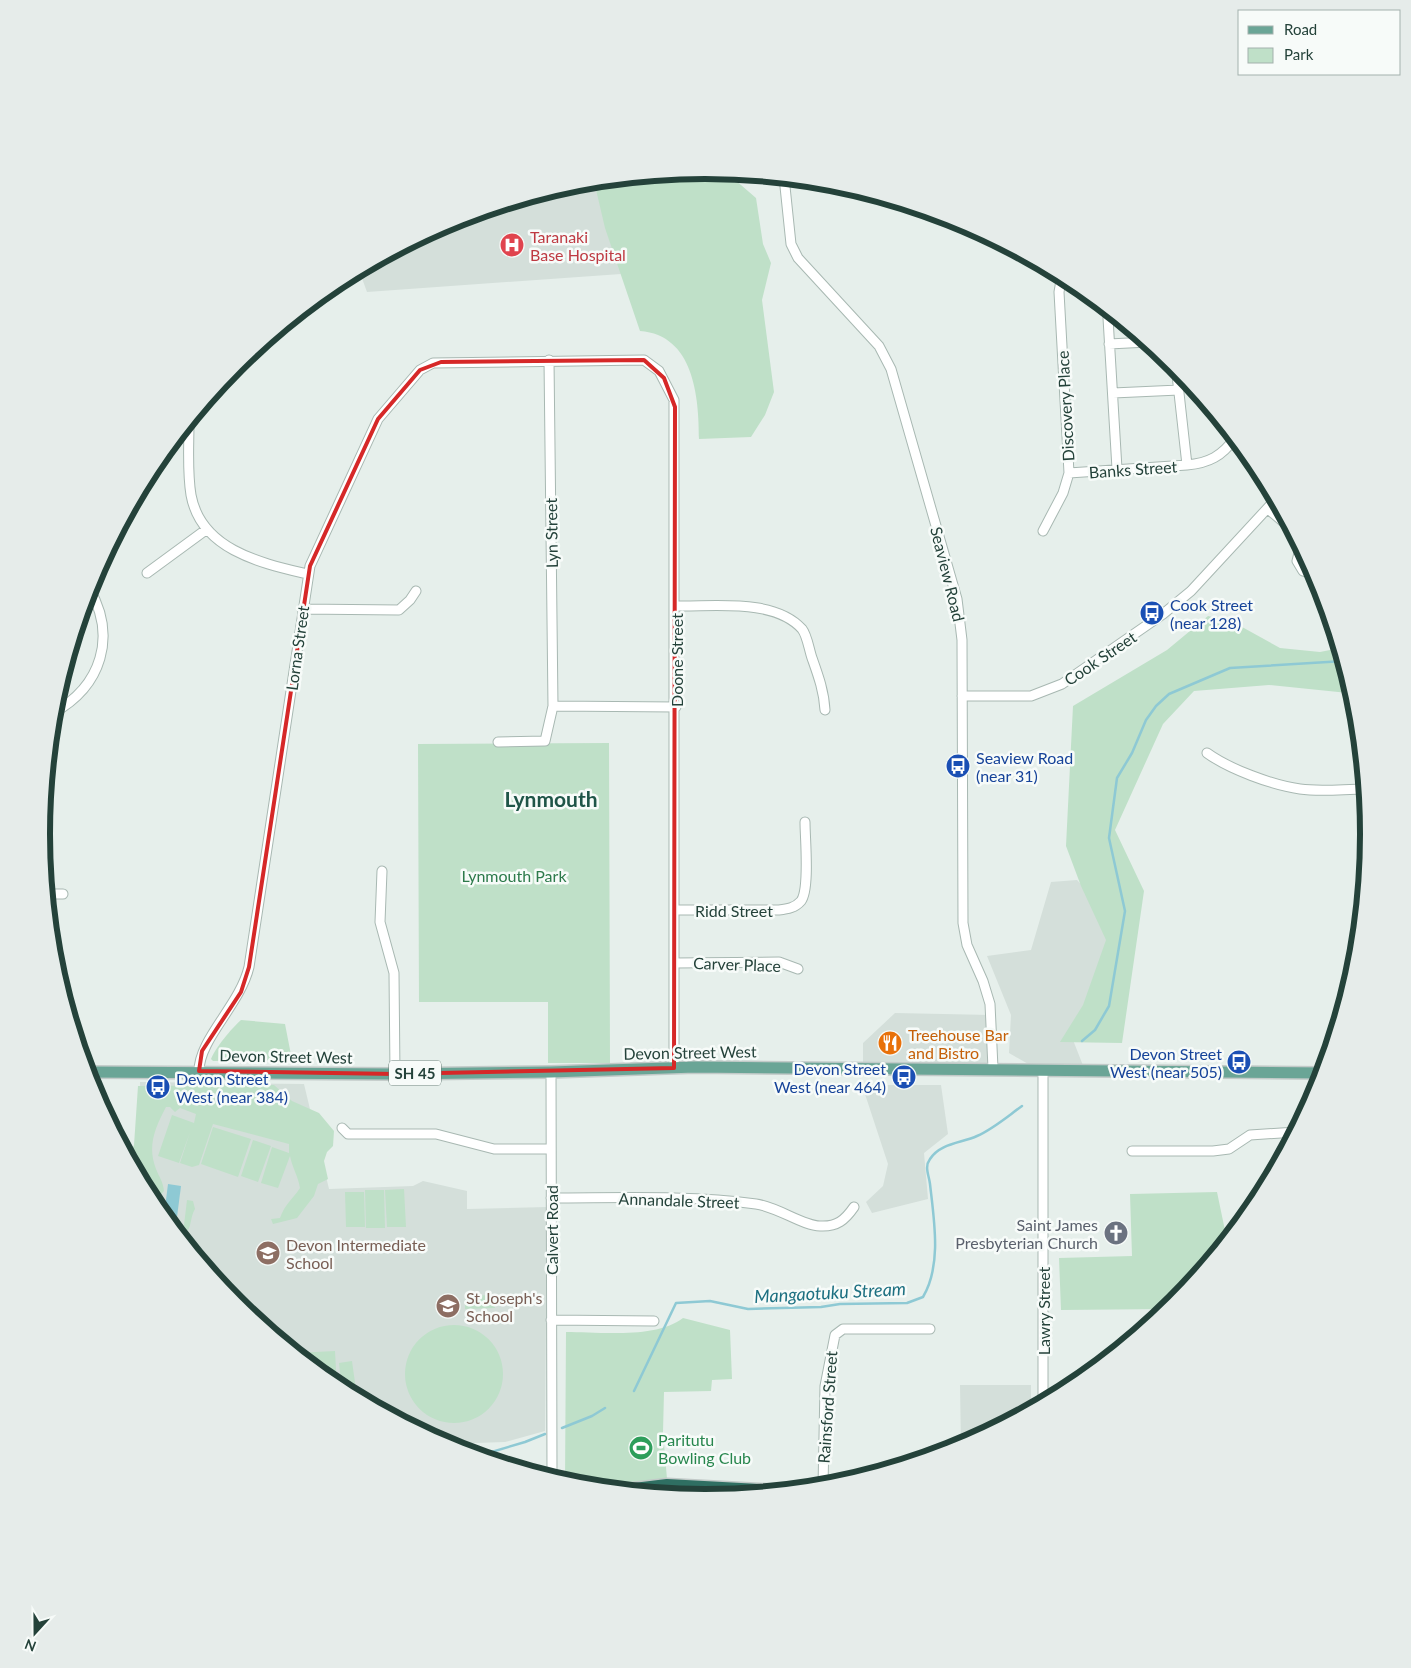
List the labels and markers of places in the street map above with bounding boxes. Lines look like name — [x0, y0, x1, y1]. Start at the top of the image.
place label: Taranaki Base Hospital — [530, 227, 626, 264]
hospital icon: Taranaki Base Hospital — [499, 232, 525, 258]
place label: Cook Street (near 128) — [1170, 595, 1253, 632]
bus stop icon: Cook Street (near 128) — [1139, 600, 1165, 626]
place label: Seaview Road (near 31) — [976, 748, 1073, 785]
bus stop icon: Seaview Road (near 31) — [945, 753, 971, 779]
place label: Treehouse Bar and Bistro — [908, 1025, 1009, 1062]
restaurant icon: Treehouse Bar and Bistro — [877, 1030, 903, 1056]
place label: Devon Street West (near 505) — [1110, 1044, 1222, 1081]
bus stop icon: Devon Street West (near 505) — [1226, 1049, 1252, 1075]
place label: Devon Street West (near 464) — [774, 1059, 886, 1096]
bus stop icon: Devon Street West (near 464) — [891, 1064, 917, 1090]
place label: Devon Street West (near 384) — [176, 1069, 288, 1106]
bus stop icon: Devon Street West (near 384) — [145, 1074, 171, 1100]
place label: Saint James Presbyterian Church — [955, 1215, 1098, 1252]
church icon: Saint James Presbyterian Church — [1103, 1220, 1129, 1246]
place label: Devon Intermediate School — [286, 1235, 426, 1272]
school or university icon: Devon Intermediate School — [255, 1240, 281, 1266]
place label: St Joseph's School — [466, 1288, 542, 1325]
school or university icon: St Joseph's School — [435, 1293, 461, 1319]
place label: Paritutu Bowling Club — [658, 1430, 751, 1467]
sports icon: Paritutu Bowling Club — [628, 1435, 654, 1461]

